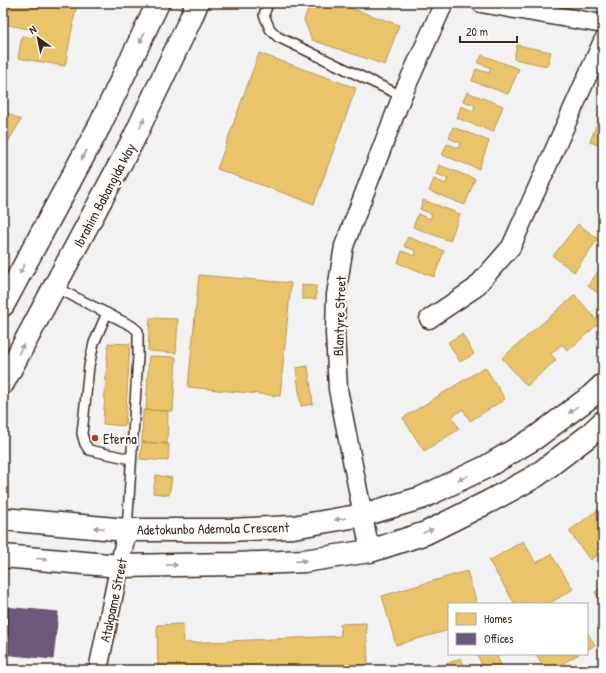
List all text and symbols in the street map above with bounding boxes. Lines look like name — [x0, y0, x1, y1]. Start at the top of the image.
north arrow — [18, 18, 58, 58]
scale bar — [460, 18, 517, 44]
text: N — [26, 22, 39, 37]
text: 20 m — [466, 23, 488, 40]
one-way arrow — [139, 33, 145, 44]
one-way arrow — [139, 117, 145, 129]
street label: Ibrahim Babangida Way — [69, 140, 140, 251]
one-way arrow — [80, 149, 87, 160]
one-way arrow — [19, 263, 25, 275]
street label: Blantyre Street — [328, 275, 351, 356]
one-way arrow — [18, 343, 25, 355]
one-way arrow — [568, 406, 578, 414]
place label: Eterna — [103, 429, 137, 448]
marker: Eterna — [90, 433, 100, 443]
one-way arrow — [457, 475, 469, 481]
one-way arrow — [334, 516, 346, 522]
street label: Adetokunbo Ademola Crescent — [137, 517, 289, 539]
one-way arrow — [93, 524, 105, 531]
one-way arrow — [422, 528, 434, 534]
one-way arrow — [36, 556, 48, 563]
street label: Atakpame Street — [95, 556, 132, 644]
one-way arrow — [295, 557, 307, 564]
one-way arrow — [166, 562, 179, 568]
legend — [448, 603, 588, 655]
text: Homes — [484, 610, 512, 627]
text: Offices — [484, 630, 514, 647]

